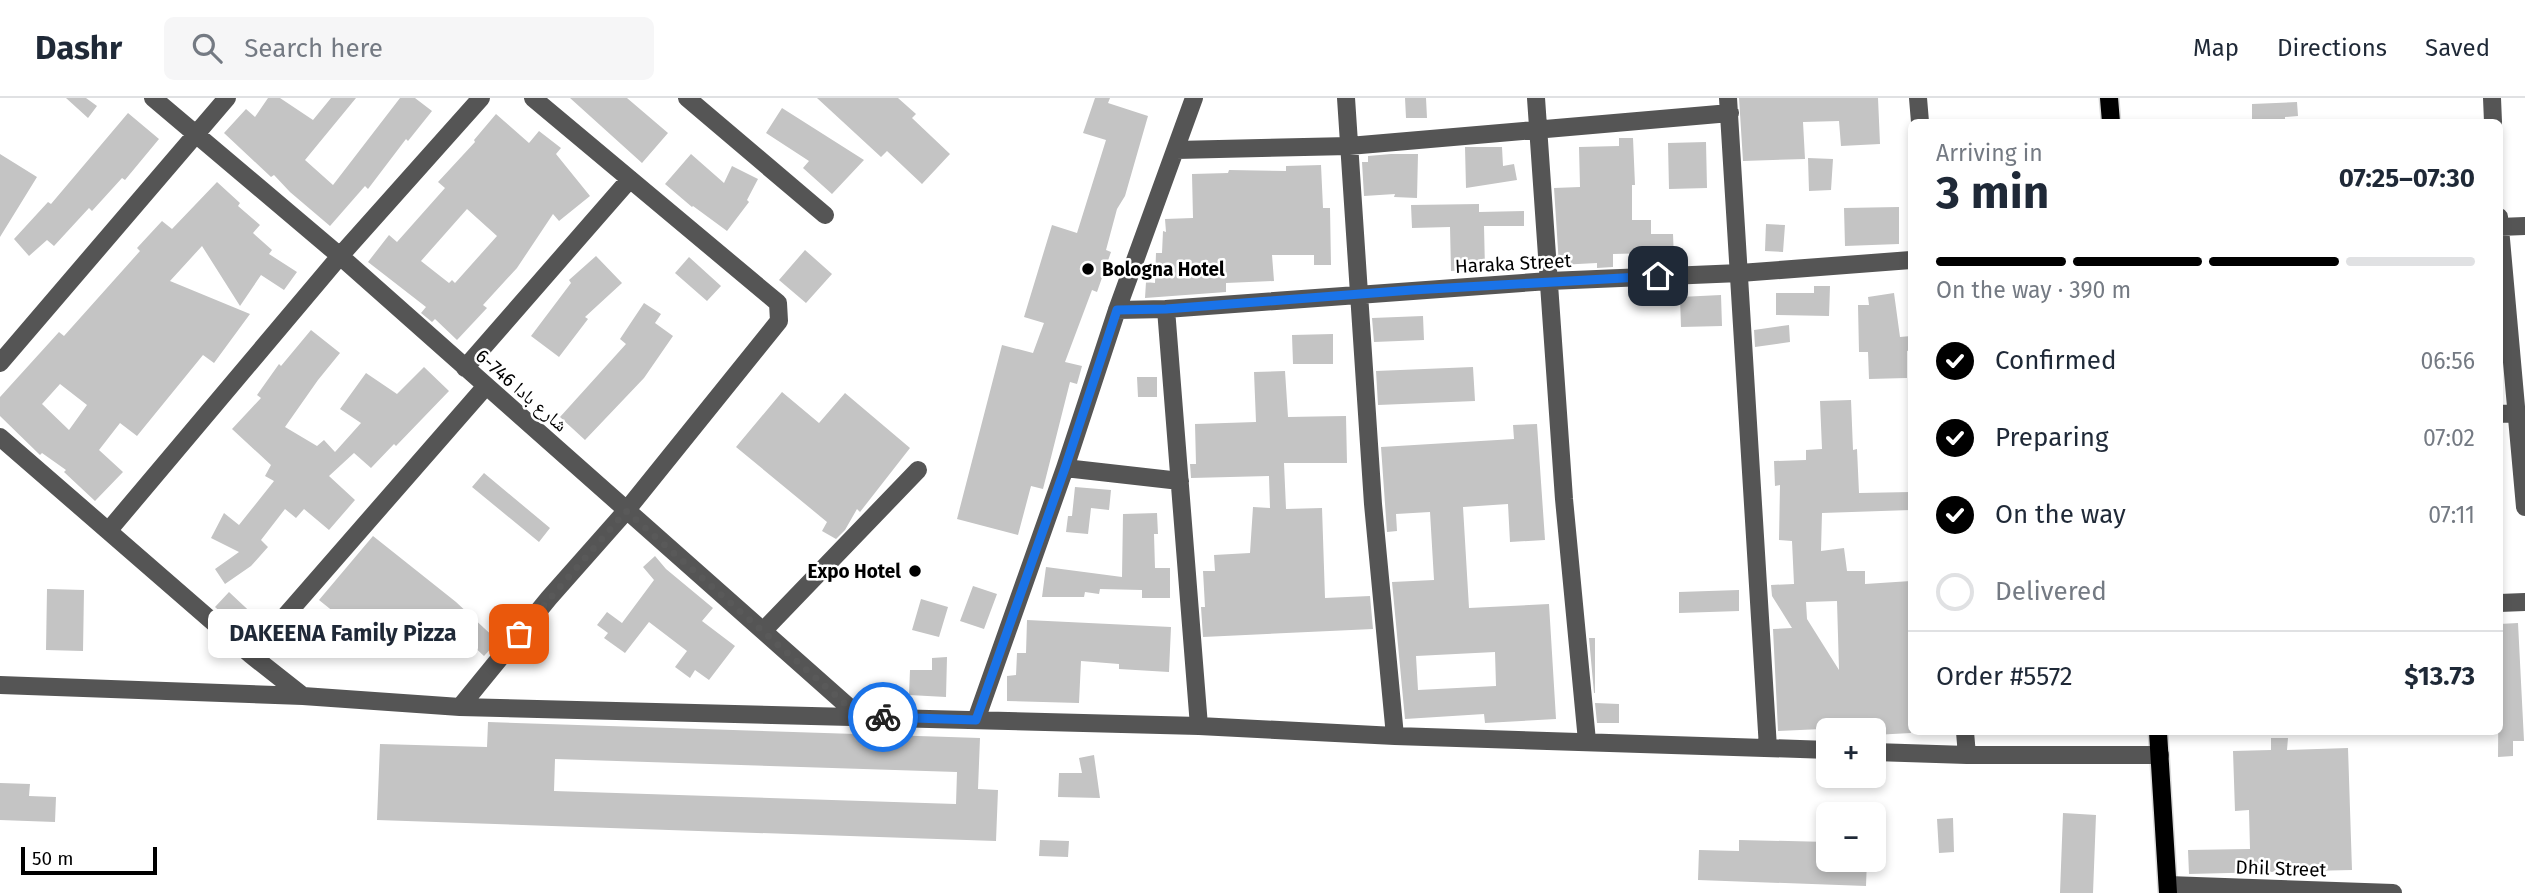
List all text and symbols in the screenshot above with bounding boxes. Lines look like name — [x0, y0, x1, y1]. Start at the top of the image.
search box — [164, 17, 654, 80]
text: Dashr — [35, 28, 122, 68]
icon: search — [188, 29, 226, 67]
text: Search here — [244, 33, 383, 64]
text: Map — [2193, 34, 2239, 62]
text: Directions — [2277, 34, 2387, 62]
text: Saved — [2425, 34, 2490, 62]
text: Arriving in — [1936, 139, 2043, 167]
text: 07:25–07:30 — [2339, 163, 2475, 194]
text: 3 min — [1936, 165, 2049, 220]
pin — [1628, 246, 1688, 306]
street label: Haraka Street — [1454, 249, 1572, 278]
icon: home — [1639, 257, 1677, 295]
place label: Bologna Hotel — [1102, 258, 1225, 281]
marker: Bologna Hotel — [1080, 261, 1096, 277]
text: On the way · 390 m — [1936, 276, 2131, 304]
icon: check — [1936, 342, 1974, 380]
street label: شارع بادا 746-6 — [471, 344, 572, 437]
text: Confirmed — [1995, 345, 2116, 376]
text: 06:56 — [2421, 347, 2475, 375]
icon: check — [1936, 419, 1974, 457]
text: Preparing — [1995, 422, 2108, 453]
text: 07:02 — [2423, 424, 2475, 452]
icon: check — [1936, 496, 1974, 534]
text: On the way — [1995, 499, 2126, 530]
text: 07:11 — [2428, 501, 2475, 529]
place label: Expo Hotel — [807, 560, 901, 583]
marker: Expo Hotel — [907, 563, 923, 579]
text: Delivered — [1995, 576, 2107, 607]
pin — [489, 604, 549, 664]
callout: DAKEENA Family Pizza — [207, 610, 477, 658]
icon: bag — [500, 615, 538, 653]
text: DAKEENA Family Pizza — [229, 619, 457, 647]
text: Order #5572 — [1936, 661, 2073, 692]
text: $13.73 — [2404, 661, 2475, 692]
courier — [848, 682, 918, 752]
icon: bike — [864, 698, 902, 736]
map controls — [1816, 718, 1886, 872]
button: + — [1816, 718, 1886, 788]
button: − — [1816, 802, 1886, 872]
scale bar — [21, 844, 158, 876]
text: 50 m — [32, 847, 73, 870]
street label: Dhil Street — [2235, 855, 2327, 882]

